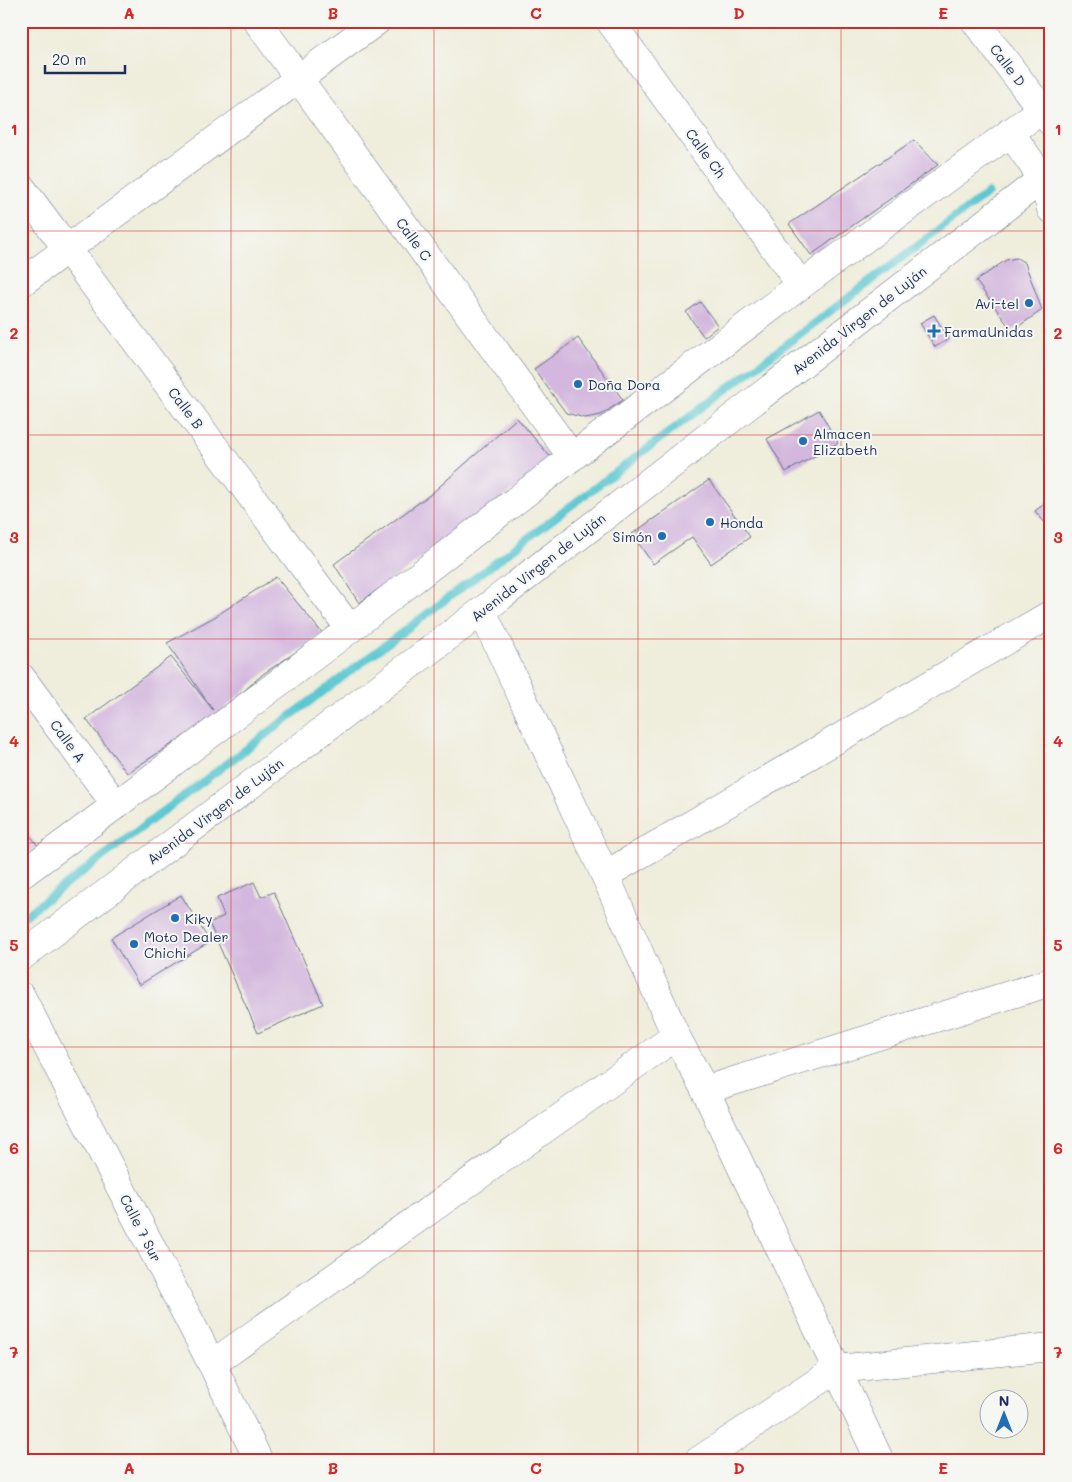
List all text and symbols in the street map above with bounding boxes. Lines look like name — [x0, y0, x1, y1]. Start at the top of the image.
text: A — [123, 2, 135, 23]
text: B — [328, 2, 338, 23]
text: C — [530, 2, 542, 23]
text: D — [733, 2, 745, 23]
text: E — [938, 2, 948, 23]
street label: Calle D — [986, 40, 1030, 90]
scale bar — [45, 42, 125, 74]
text: 20 m — [52, 49, 86, 69]
text: 1 — [10, 118, 18, 139]
text: 1 — [1054, 118, 1062, 139]
street label: Calle Ch — [682, 124, 730, 182]
street label: Calle C — [392, 214, 436, 264]
street label: Avenida Virgen de Luján — [788, 261, 930, 379]
place label: Avi-tel — [975, 294, 1019, 313]
marker: Avi-tel — [1023, 297, 1035, 309]
text: 2 — [10, 322, 19, 343]
place label: FarmaUnidas — [944, 322, 1033, 341]
text: 2 — [1054, 322, 1063, 343]
marker: FarmaUnidas — [928, 325, 940, 337]
place label: Doña Dora — [588, 375, 661, 394]
marker: Doña Dora — [572, 378, 584, 390]
street label: Calle B — [164, 383, 208, 433]
place label: Almacen Elizabeth — [813, 424, 877, 459]
marker: Almacen Elizabeth — [797, 435, 809, 447]
street label: Avenida Virgen de Luján — [467, 508, 609, 626]
place label: Honda — [720, 513, 764, 532]
marker: Honda — [704, 516, 716, 528]
text: 3 — [9, 526, 19, 547]
text: 3 — [1053, 526, 1063, 547]
place label: Simón — [613, 527, 652, 546]
marker: Simón — [656, 530, 668, 542]
street label: Calle A — [46, 716, 90, 766]
text: 4 — [9, 730, 19, 751]
text: 4 — [1053, 730, 1063, 751]
street label: Avenida Virgen de Luján — [143, 753, 287, 869]
place label: Kiky — [185, 909, 213, 928]
marker: Kiky — [169, 912, 181, 924]
place label: Moto Dealer Chichi — [144, 927, 229, 962]
text: 5 — [9, 934, 19, 955]
text: 5 — [1053, 934, 1063, 955]
marker: Moto Dealer Chichi — [128, 938, 140, 950]
text: 6 — [9, 1137, 19, 1158]
text: 6 — [1053, 1137, 1063, 1158]
street label: Calle 7 Sur — [116, 1191, 166, 1265]
text: 7 — [10, 1341, 19, 1362]
text: 7 — [1054, 1341, 1063, 1362]
north arrow — [980, 1390, 1030, 1440]
text: N — [999, 1391, 1009, 1410]
text: A — [123, 1457, 135, 1478]
text: B — [328, 1457, 338, 1478]
text: C — [530, 1457, 542, 1478]
text: D — [733, 1457, 745, 1478]
text: E — [938, 1457, 948, 1478]

